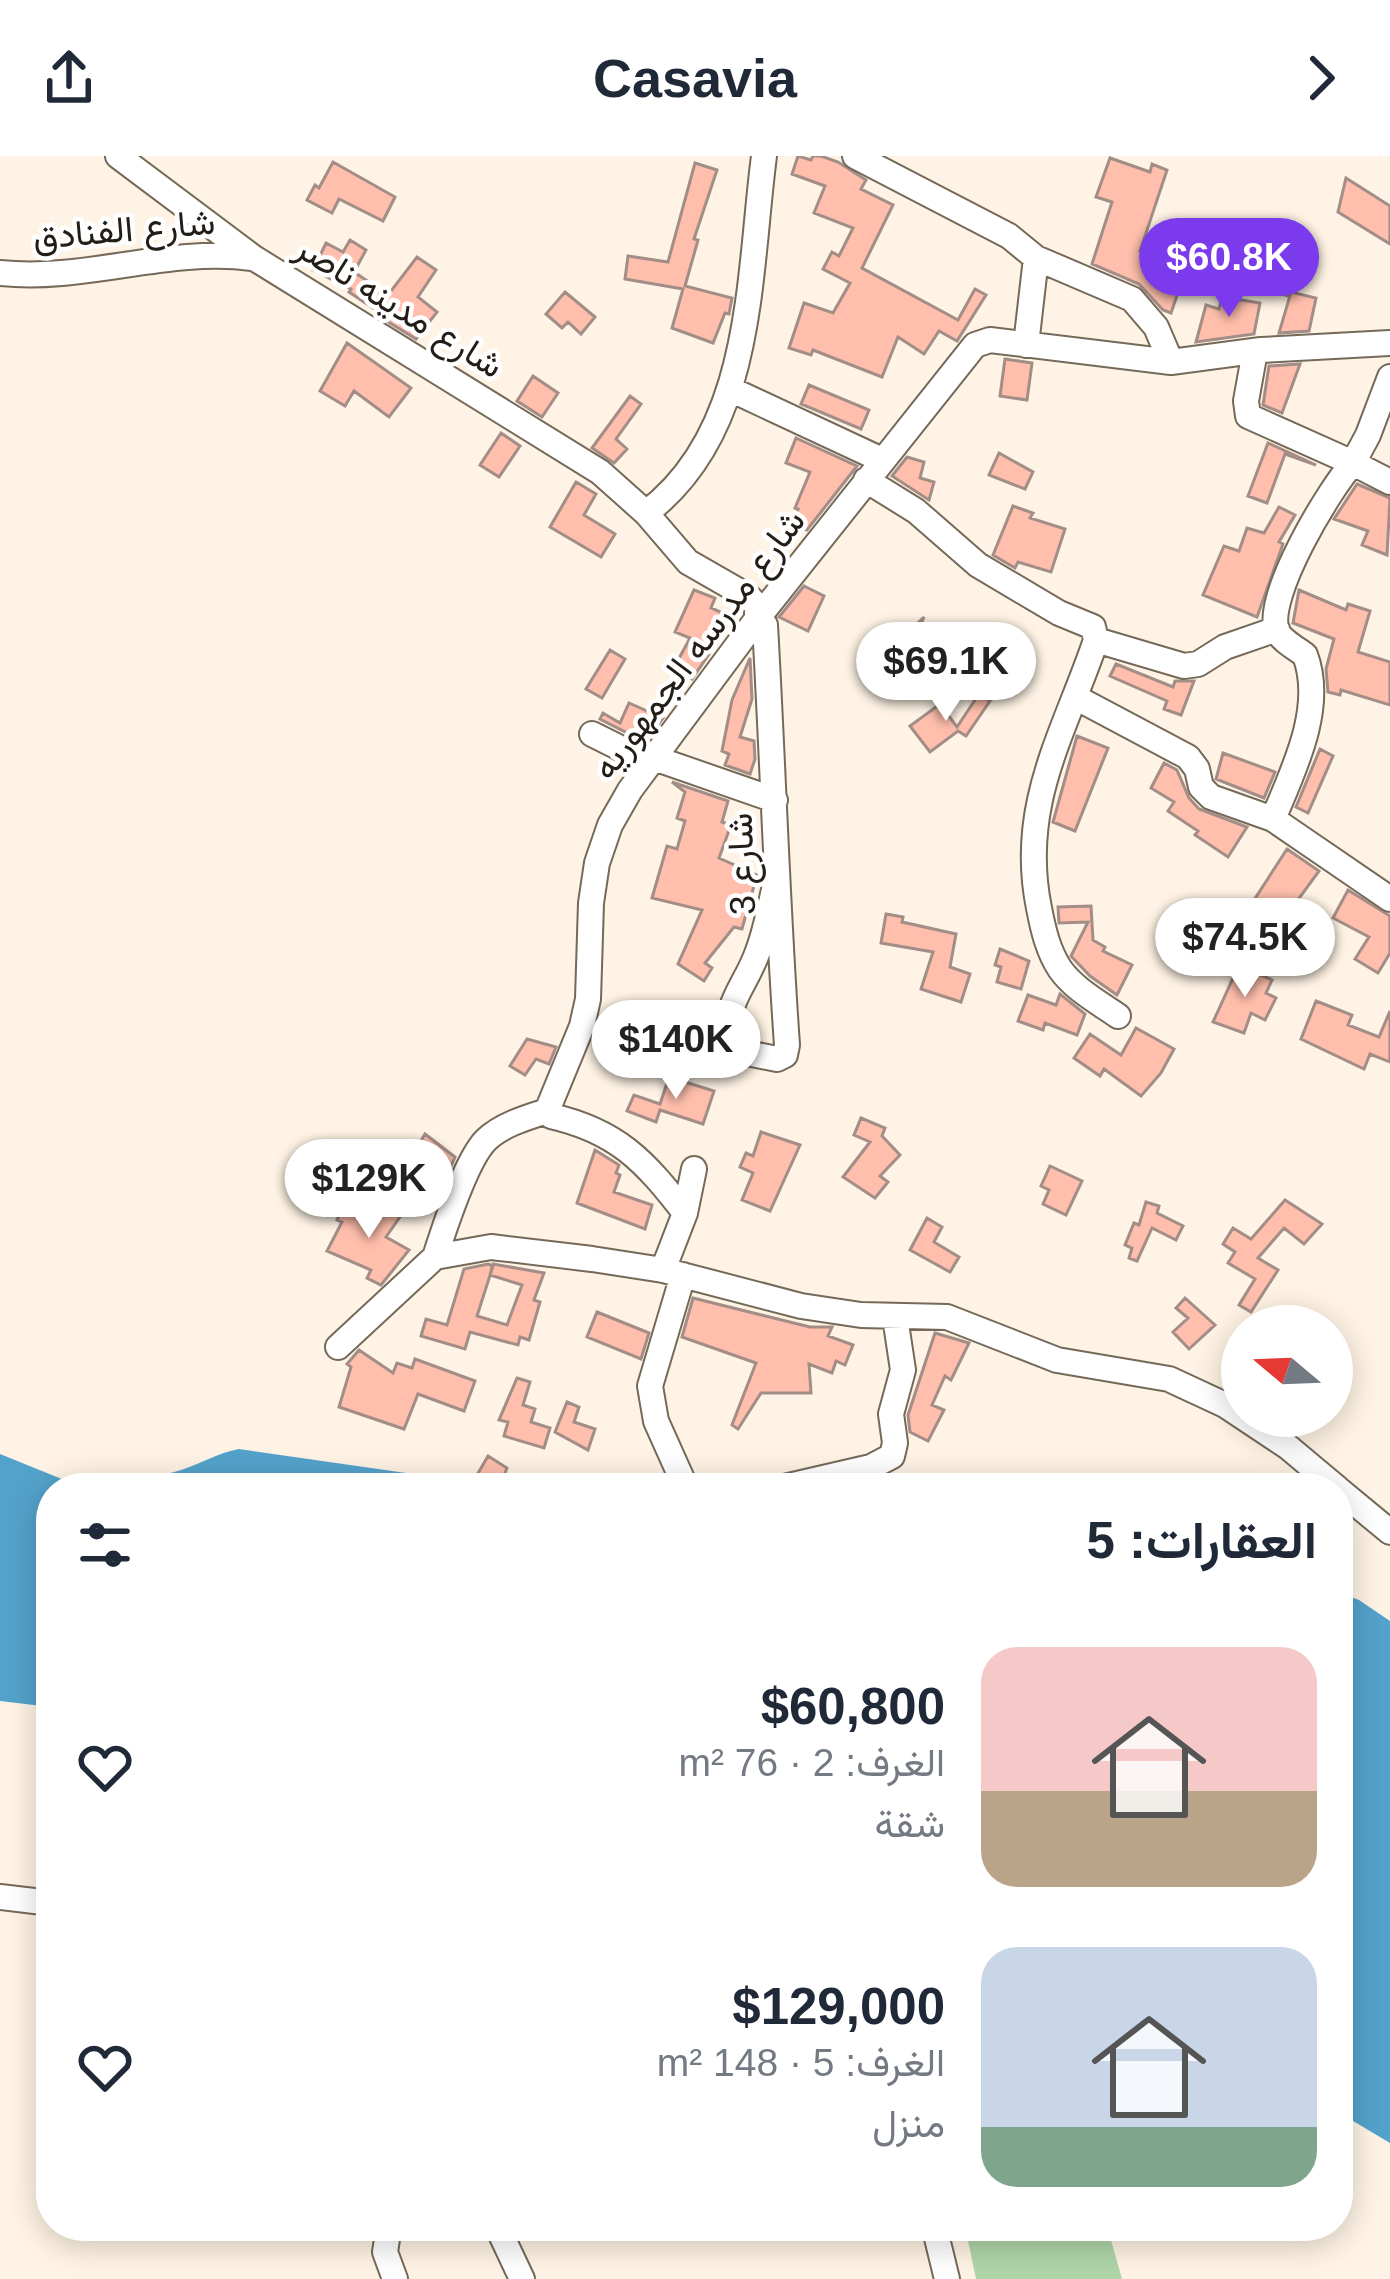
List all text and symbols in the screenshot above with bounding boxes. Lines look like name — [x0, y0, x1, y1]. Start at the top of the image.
icon: share — [36, 45, 102, 111]
icon: forward — [1288, 45, 1354, 111]
text: Casavia — [593, 48, 797, 108]
street label: شارع الفنادق — [31, 201, 217, 261]
pin: $60.8K — [1131, 218, 1327, 320]
street label: شارع مدينه ناصر — [286, 225, 511, 389]
text: $60.8K — [1166, 235, 1292, 278]
street label: شارع مدرسه الجمهوريه — [583, 501, 816, 789]
pin: $69.1K — [848, 622, 1044, 724]
text: $69.1K — [883, 639, 1009, 682]
street label: شارع 3 — [719, 812, 767, 916]
pin: $74.5K — [1147, 898, 1343, 1000]
text: $74.5K — [1182, 915, 1308, 958]
pin: $140K — [592, 1000, 760, 1102]
text: $140K — [619, 1017, 733, 1060]
pin: $129K — [285, 1139, 453, 1241]
text: $129K — [312, 1156, 426, 1199]
north arrow — [1221, 1305, 1353, 1437]
map controls — [1221, 1305, 1353, 1437]
icon: filters — [72, 1512, 138, 1578]
text: العقارات: 5 — [1087, 1512, 1317, 1569]
text: $60,800 — [761, 1678, 945, 1735]
icon: home — [1077, 1695, 1221, 1839]
icon: heart — [72, 1734, 138, 1800]
text: الغرف: 2 · 76 m² — [678, 1741, 945, 1784]
text: شقة — [875, 1802, 945, 1845]
text: $129,000 — [732, 1978, 945, 2035]
icon: home — [1077, 1995, 1221, 2139]
icon: heart — [72, 2034, 138, 2100]
text: الغرف: 5 · 148 m² — [657, 2041, 945, 2084]
text: منزل — [872, 2102, 945, 2145]

